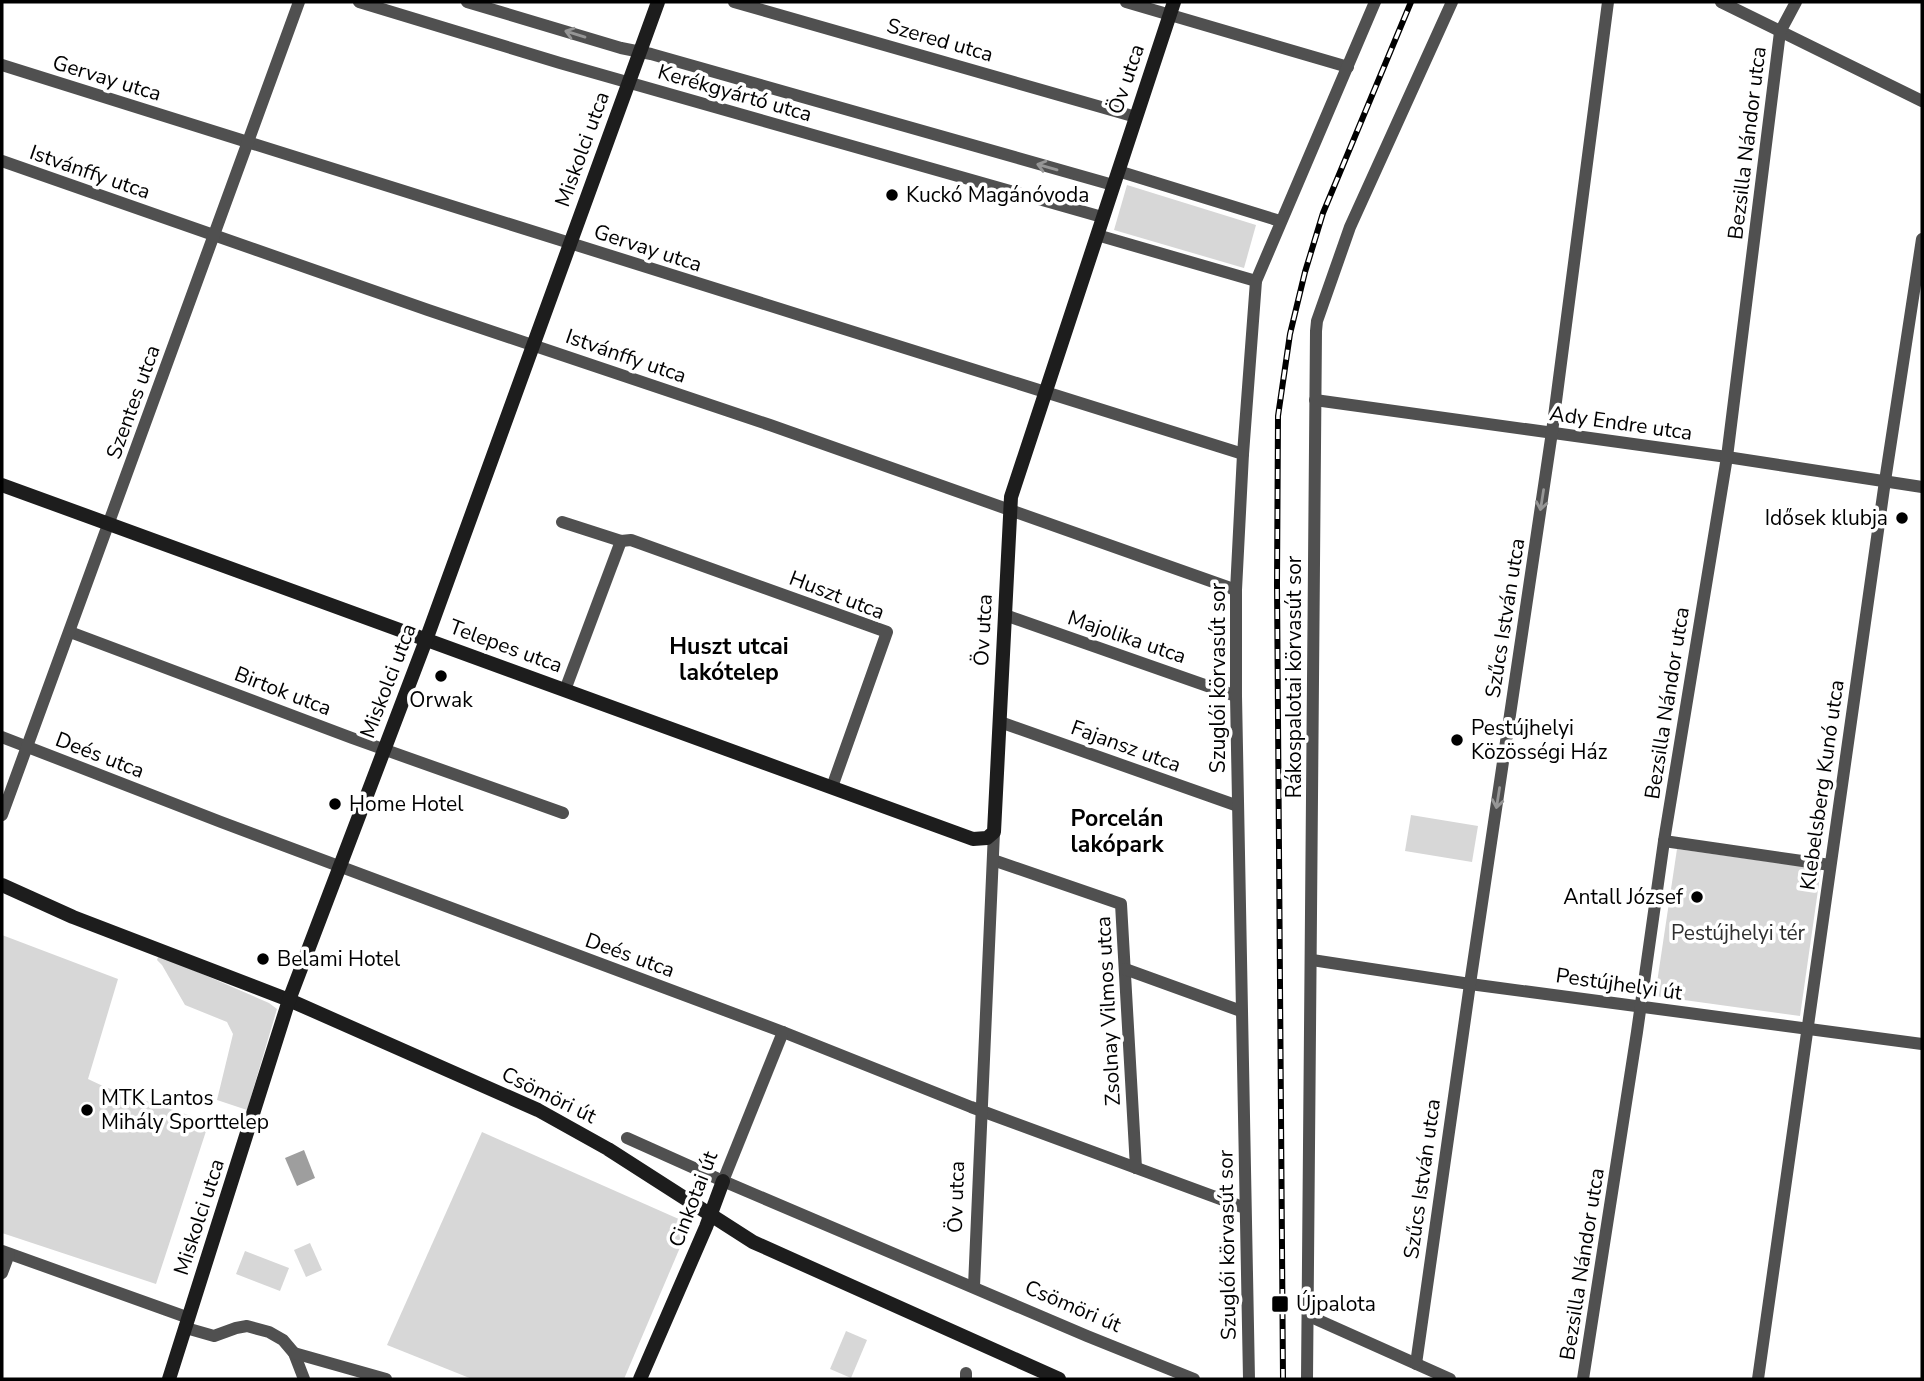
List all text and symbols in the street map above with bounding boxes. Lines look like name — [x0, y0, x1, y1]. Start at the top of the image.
street label: Szered utca — [883, 11, 997, 69]
one-way arrow — [564, 27, 586, 40]
street label: Öv utca — [1101, 40, 1151, 118]
street label: Bezsilla Nándor utca — [1721, 45, 1773, 241]
street label: Gervay utca — [49, 48, 165, 108]
street label: Kerékgyártó utca — [655, 58, 815, 128]
street label: Miskolci utca — [548, 87, 616, 211]
street label: Istvánffy utca — [26, 138, 154, 206]
one-way arrow — [1037, 159, 1059, 172]
place label: Kuckó Magánóvoda — [906, 181, 1089, 209]
marker: Kuckó Magánóvoda — [884, 187, 900, 203]
street label: Gervay utca — [590, 217, 706, 279]
street label: Istvánffy utca — [562, 322, 690, 390]
street label: Szentes utca — [99, 341, 167, 463]
street label: Ady Endre utca — [1548, 399, 1694, 447]
one-way arrow — [1535, 488, 1548, 511]
place label: Idősek klubja — [1765, 504, 1888, 532]
marker: Idősek klubja — [1894, 510, 1910, 526]
street label: Szűcs István utca — [1479, 536, 1531, 700]
street label: Rákospalotai körvasút sor — [1280, 555, 1308, 798]
street label: Huszt utca — [785, 564, 889, 626]
street label: Szuglói körvasút sor — [1204, 582, 1232, 773]
street label: Öv utca — [967, 593, 999, 667]
street label: Majolika utca — [1064, 604, 1190, 670]
street label: Bezsilla Nándor utca — [1638, 605, 1696, 801]
street label: Telepes utca — [446, 613, 566, 679]
street label: Miskolci utca — [353, 620, 423, 742]
district label: Huszt utcai lakótelep — [669, 631, 789, 688]
street label: Birtok utca — [230, 660, 336, 722]
marker: Orwak — [433, 668, 449, 684]
street label: Klebelsberg Kunó utca — [1793, 678, 1851, 892]
place label: Orwak — [409, 686, 473, 714]
street label: Fajansz utca — [1067, 713, 1185, 779]
place label: Pestújhelyi Közösségi Ház — [1471, 714, 1608, 766]
street label: Deés utca — [51, 725, 149, 785]
marker: Pestújhelyi Közösségi Ház — [1449, 732, 1465, 748]
one-way arrow — [1491, 786, 1504, 808]
place label: Home Hotel — [349, 790, 464, 818]
marker: Home Hotel — [327, 796, 343, 812]
district label: Porcelán lakópark — [1071, 803, 1164, 860]
place label: Antall József — [1563, 883, 1684, 911]
marker: Antall József — [1689, 889, 1705, 905]
street label: Zsolnay Vilmos utca — [1089, 915, 1127, 1107]
park label: Pestújhelyi tér — [1671, 919, 1806, 947]
street label: Deés utca — [581, 926, 679, 984]
place label: Belami Hotel — [277, 945, 401, 973]
marker: Belami Hotel — [255, 951, 271, 967]
street label: Pestújhelyi út — [1554, 961, 1685, 1007]
street label: Csömöri út — [497, 1060, 602, 1130]
place label: MTK Lantos Mihály Sporttelep — [101, 1084, 269, 1136]
street label: Szűcs István utca — [1397, 1097, 1447, 1261]
marker: MTK Lantos Mihály Sporttelep — [79, 1102, 95, 1118]
street label: Cinkotai út — [662, 1146, 724, 1251]
street label: Szuglói körvasút sor — [1211, 1149, 1243, 1340]
street label: Miskolci utca — [167, 1155, 231, 1279]
street label: Öv utca — [941, 1160, 971, 1234]
street label: Bezsilla Nándor utca — [1553, 1166, 1611, 1362]
street label: Csömöri út — [1020, 1273, 1126, 1339]
place label: Újpalota — [1296, 1290, 1376, 1318]
marker: Újpalota — [1270, 1294, 1290, 1314]

